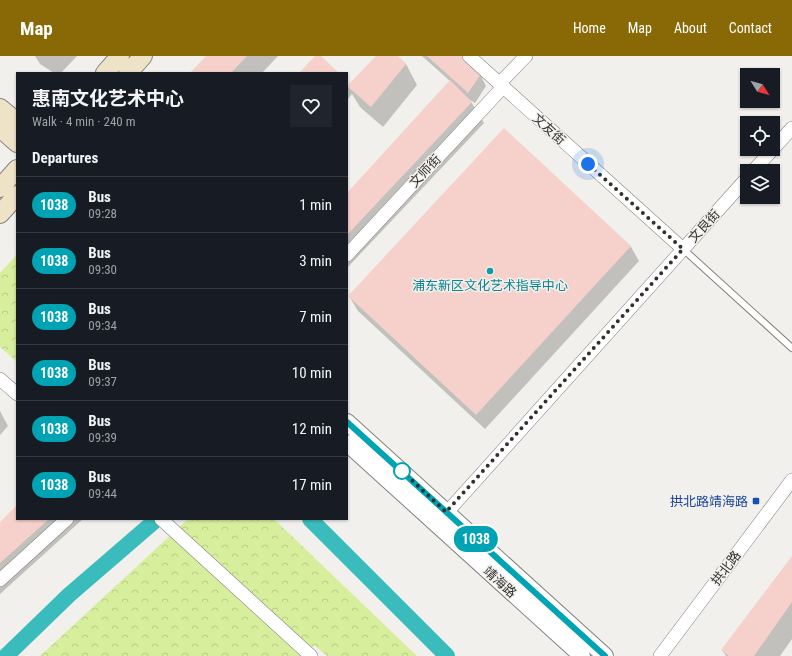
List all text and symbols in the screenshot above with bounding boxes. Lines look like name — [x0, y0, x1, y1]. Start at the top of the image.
text: Map — [20, 17, 53, 40]
text: Home — [573, 20, 606, 36]
text: Map — [628, 20, 652, 36]
text: About — [674, 20, 707, 36]
text: Contact — [729, 20, 772, 36]
north arrow — [740, 68, 780, 108]
map controls — [740, 68, 780, 204]
button: heart — [290, 85, 332, 127]
text: 惠南文化艺术中心 — [32, 87, 184, 110]
street label: 文友街 — [529, 110, 569, 148]
text: Walk · 4 min · 240 m — [32, 114, 136, 129]
button: locate — [740, 116, 780, 156]
text: Departures — [32, 149, 98, 167]
street label: 文师街 — [406, 152, 444, 190]
your location — [578, 154, 598, 174]
button: layers — [740, 164, 780, 204]
text: Bus — [88, 188, 111, 206]
text: 1 min — [299, 196, 332, 214]
text: 1038 — [40, 197, 68, 213]
text: 09:28 — [88, 206, 117, 221]
street label: 文良街 — [685, 206, 723, 246]
text: Bus — [88, 244, 111, 262]
text: 3 min — [299, 252, 332, 270]
text: 1038 — [40, 253, 68, 269]
text: 09:30 — [88, 262, 117, 277]
marker: 浦东新区文化艺术指导中心 — [485, 266, 495, 276]
place label: 浦东新区文化艺术指导中心 — [412, 278, 568, 293]
text: Bus — [88, 300, 111, 318]
text: 7 min — [299, 308, 332, 326]
text: 1038 — [40, 309, 68, 325]
text: 09:34 — [88, 318, 117, 333]
text: Bus — [88, 356, 111, 374]
text: 10 min — [292, 364, 332, 382]
text: 1038 — [40, 365, 68, 381]
text: 09:37 — [88, 374, 117, 389]
text: Bus — [88, 412, 111, 430]
text: 12 min — [292, 420, 332, 438]
text: 1038 — [40, 421, 68, 437]
text: 09:39 — [88, 430, 117, 445]
unlabelled marker — [393, 462, 411, 480]
text: Bus — [88, 468, 111, 486]
text: 17 min — [292, 476, 332, 494]
text: 1038 — [40, 477, 68, 493]
text: 09:44 — [88, 486, 117, 501]
place label: 拱北路靖海路 — [670, 494, 748, 509]
marker: 拱北路靖海路 — [751, 496, 761, 506]
line badge: 1038 — [448, 526, 504, 552]
text: 1038 — [462, 531, 490, 547]
street label: 拱北路 — [708, 548, 744, 588]
street label: 靖海路 — [480, 563, 520, 601]

